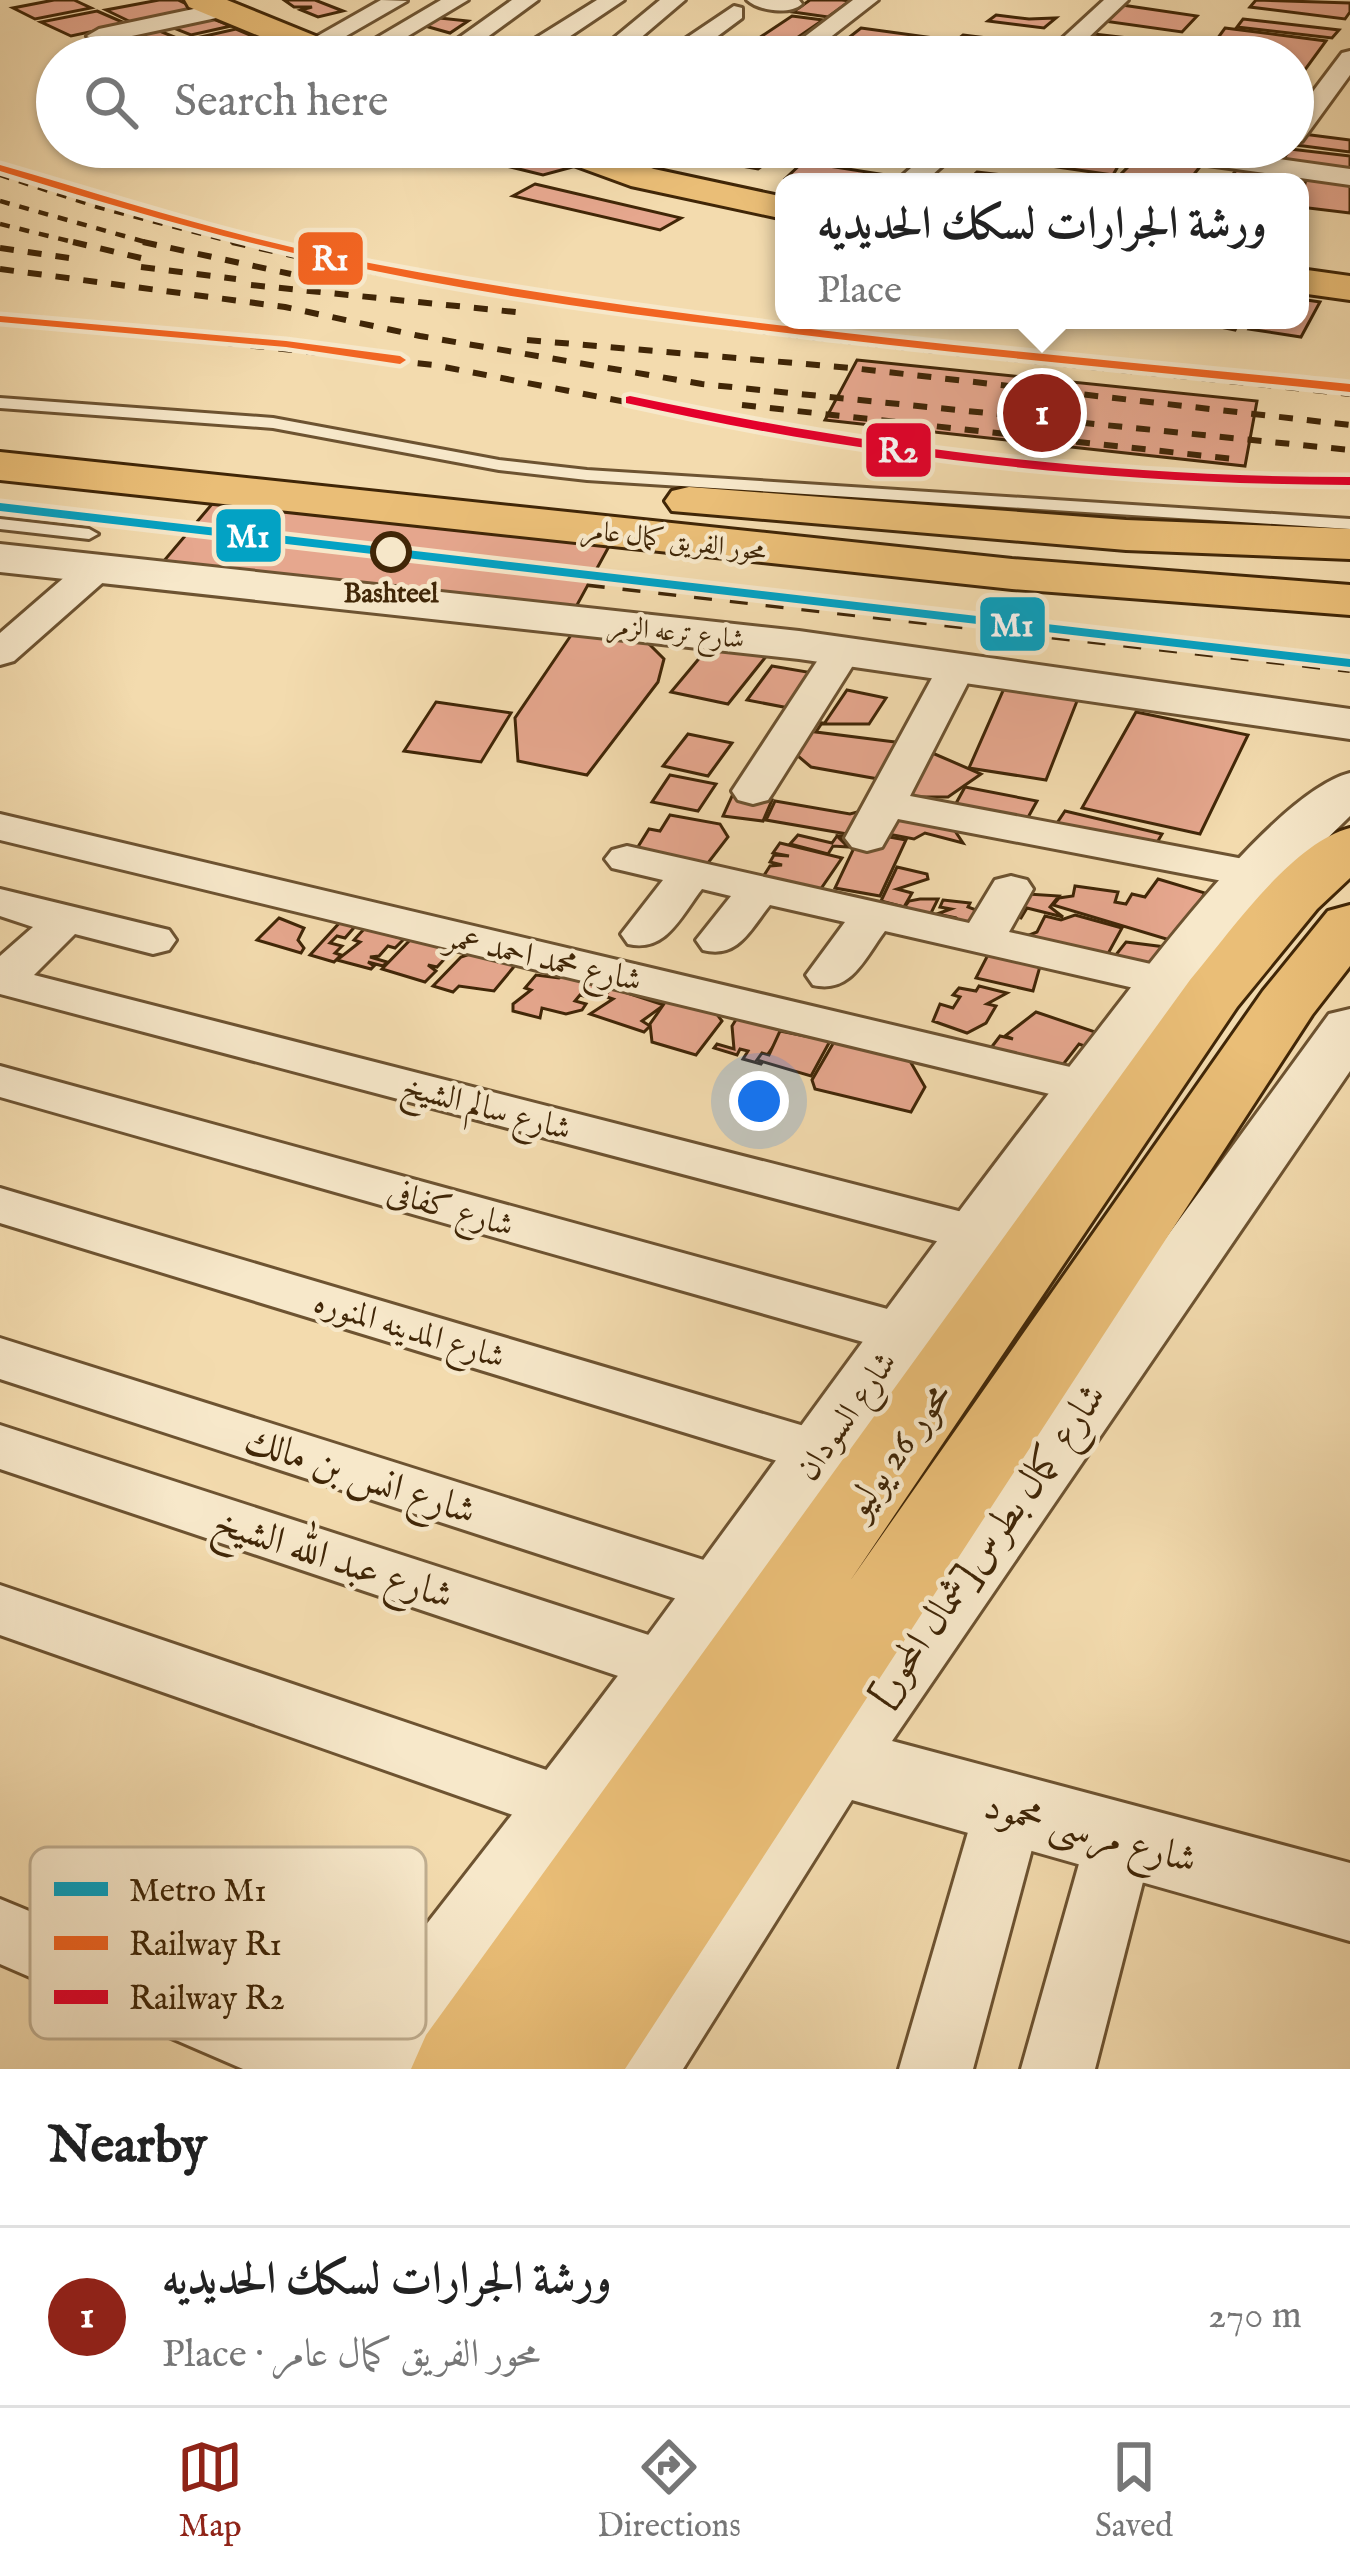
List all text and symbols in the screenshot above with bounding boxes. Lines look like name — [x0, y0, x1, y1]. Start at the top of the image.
search box — [36, 36, 1314, 168]
icon: search — [78, 69, 144, 135]
text: Search here — [174, 74, 388, 131]
popup — [775, 173, 1309, 329]
text: ورشة الجرارات لسكك الحديديه — [817, 197, 1267, 254]
line badge: R1 — [296, 230, 365, 287]
text: R1 — [311, 240, 349, 282]
text: Place — [817, 267, 902, 316]
pin: 1 — [1003, 368, 1081, 458]
line badge: R2 — [864, 421, 933, 479]
text: R2 — [878, 432, 918, 474]
line badge: M1 — [214, 507, 283, 564]
street label: محور الفريق كمال عامر — [580, 514, 769, 570]
text: M1 — [226, 517, 270, 559]
marker: Bashteel — [372, 533, 410, 571]
place label: Bashteel — [344, 578, 439, 612]
line badge: M1 — [978, 595, 1047, 653]
text: M1 — [990, 606, 1034, 648]
street label: شارع ترعه الزمر — [605, 610, 746, 661]
street label: شارع محمد احمد عمر — [437, 916, 645, 1008]
street label: شارع سالم الشيخ — [396, 1066, 575, 1157]
your location — [729, 1071, 789, 1131]
street label: شارع كفافى — [381, 1172, 518, 1253]
street label: شارع المدينه المنوره — [307, 1282, 510, 1385]
street label: شارع السودان — [788, 1344, 911, 1492]
street label: محور 26 يوليو — [832, 1373, 964, 1532]
street label: شارع كمال بطرس[شمال المحور] — [858, 1375, 1122, 1720]
street label: شارع انس بن مالك — [237, 1417, 482, 1542]
street label: شارع عبد الله الشيخ — [205, 1491, 461, 1629]
street label: شارع مرسى محمود — [977, 1783, 1202, 1891]
legend — [30, 1847, 426, 2039]
text: Metro M1 — [129, 1871, 267, 1913]
text: Railway R1 — [129, 1925, 282, 1967]
text: Railway R2 — [129, 1979, 285, 2021]
text: Nearby — [48, 2115, 207, 2180]
text: ورشة الجرارات لسكك الحديديه — [162, 2252, 612, 2309]
text: 1 — [80, 2292, 94, 2341]
text: 270 m — [1208, 2292, 1302, 2341]
text: Place · محور الفريق كمال عامر — [162, 2331, 540, 2380]
tab: Map — [177, 2434, 243, 2548]
tab: Directions — [597, 2434, 741, 2548]
tab: Saved — [1095, 2434, 1173, 2548]

